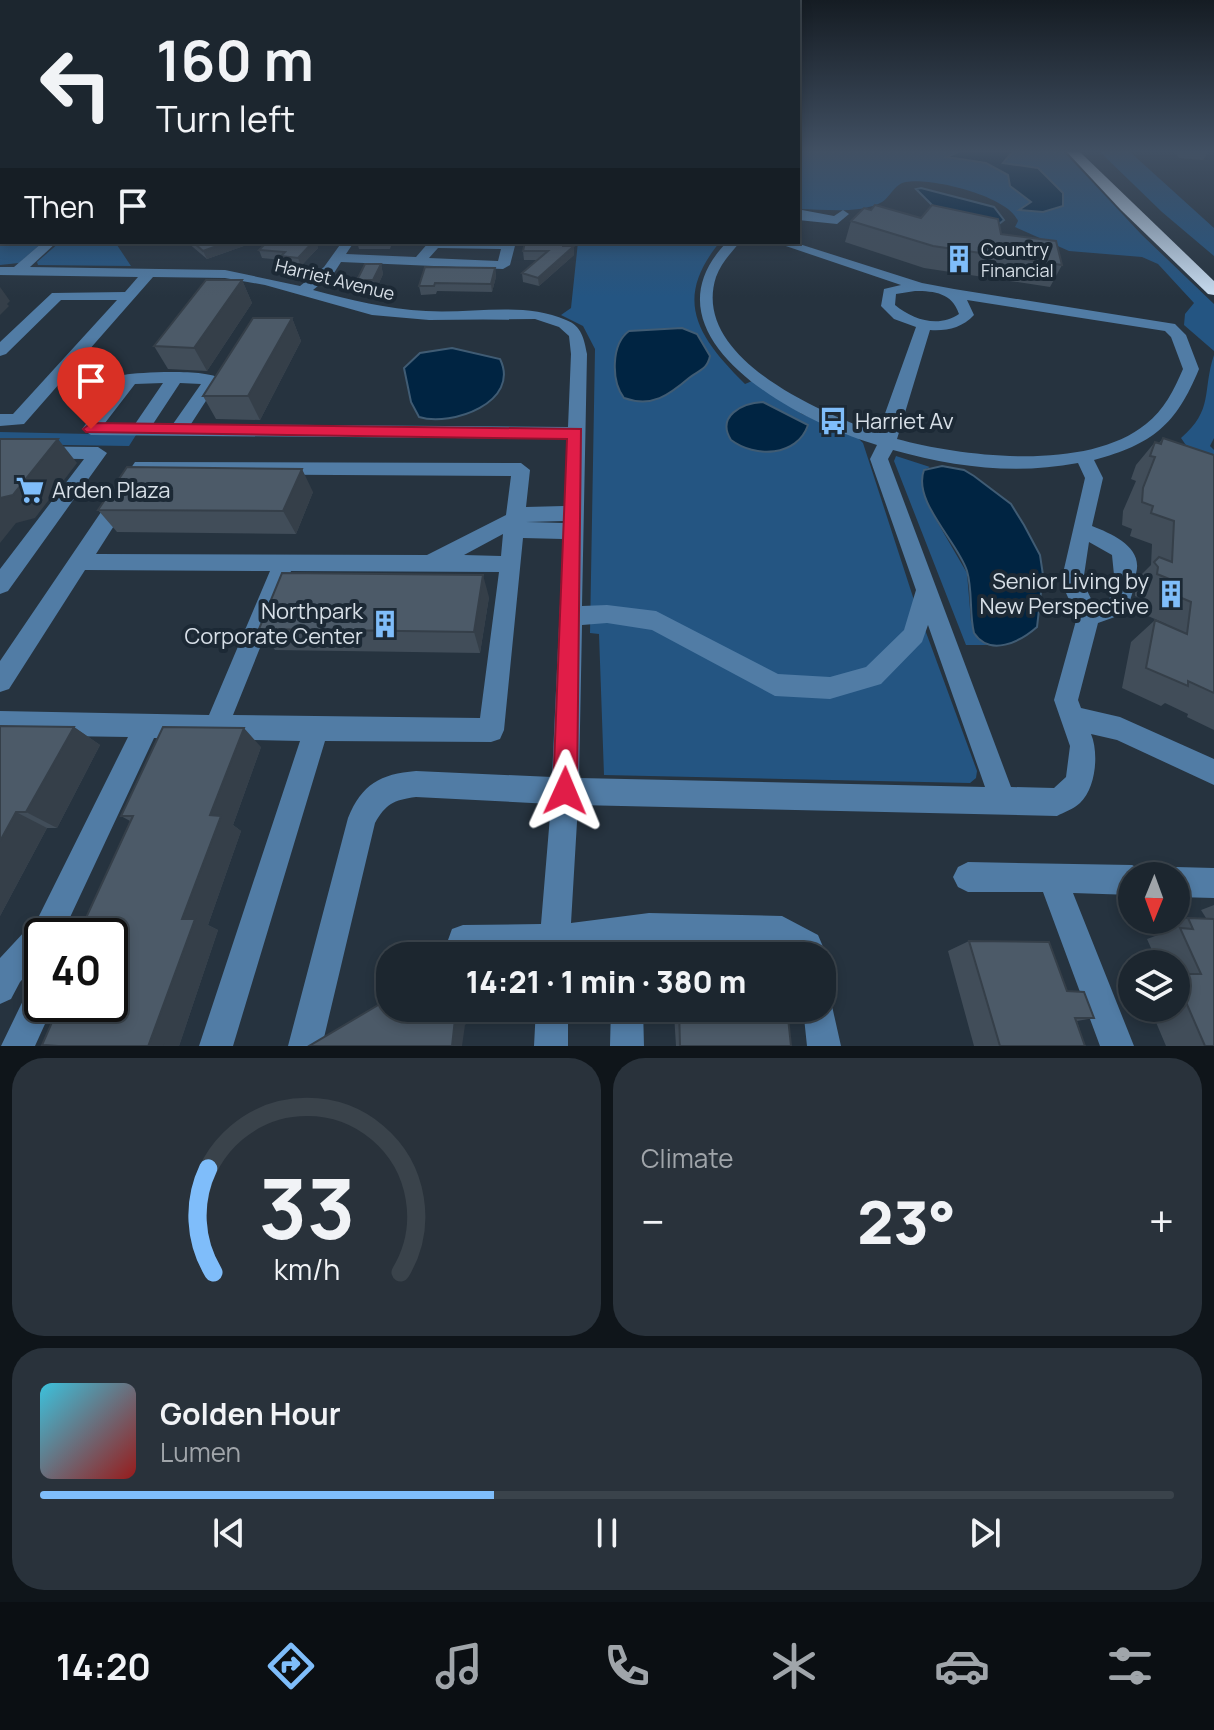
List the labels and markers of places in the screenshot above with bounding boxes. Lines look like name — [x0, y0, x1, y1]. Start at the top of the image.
place label: Country Financial — [981, 237, 1054, 282]
building icon: Country Financial — [944, 244, 974, 274]
pin — [57, 347, 125, 429]
bus stop icon: Harriet Av — [818, 406, 848, 436]
place label: Harriet Av — [855, 406, 954, 436]
supermarket icon: Arden Plaza — [15, 475, 45, 505]
place label: Arden Plaza — [52, 475, 171, 505]
place label: Senior Living by New Perspective — [980, 566, 1149, 621]
building icon: Senior Living by New Perspective — [1156, 579, 1186, 609]
place label: Northpark Corporate Center — [184, 596, 364, 651]
building icon: Northpark Corporate Center — [370, 609, 400, 639]

